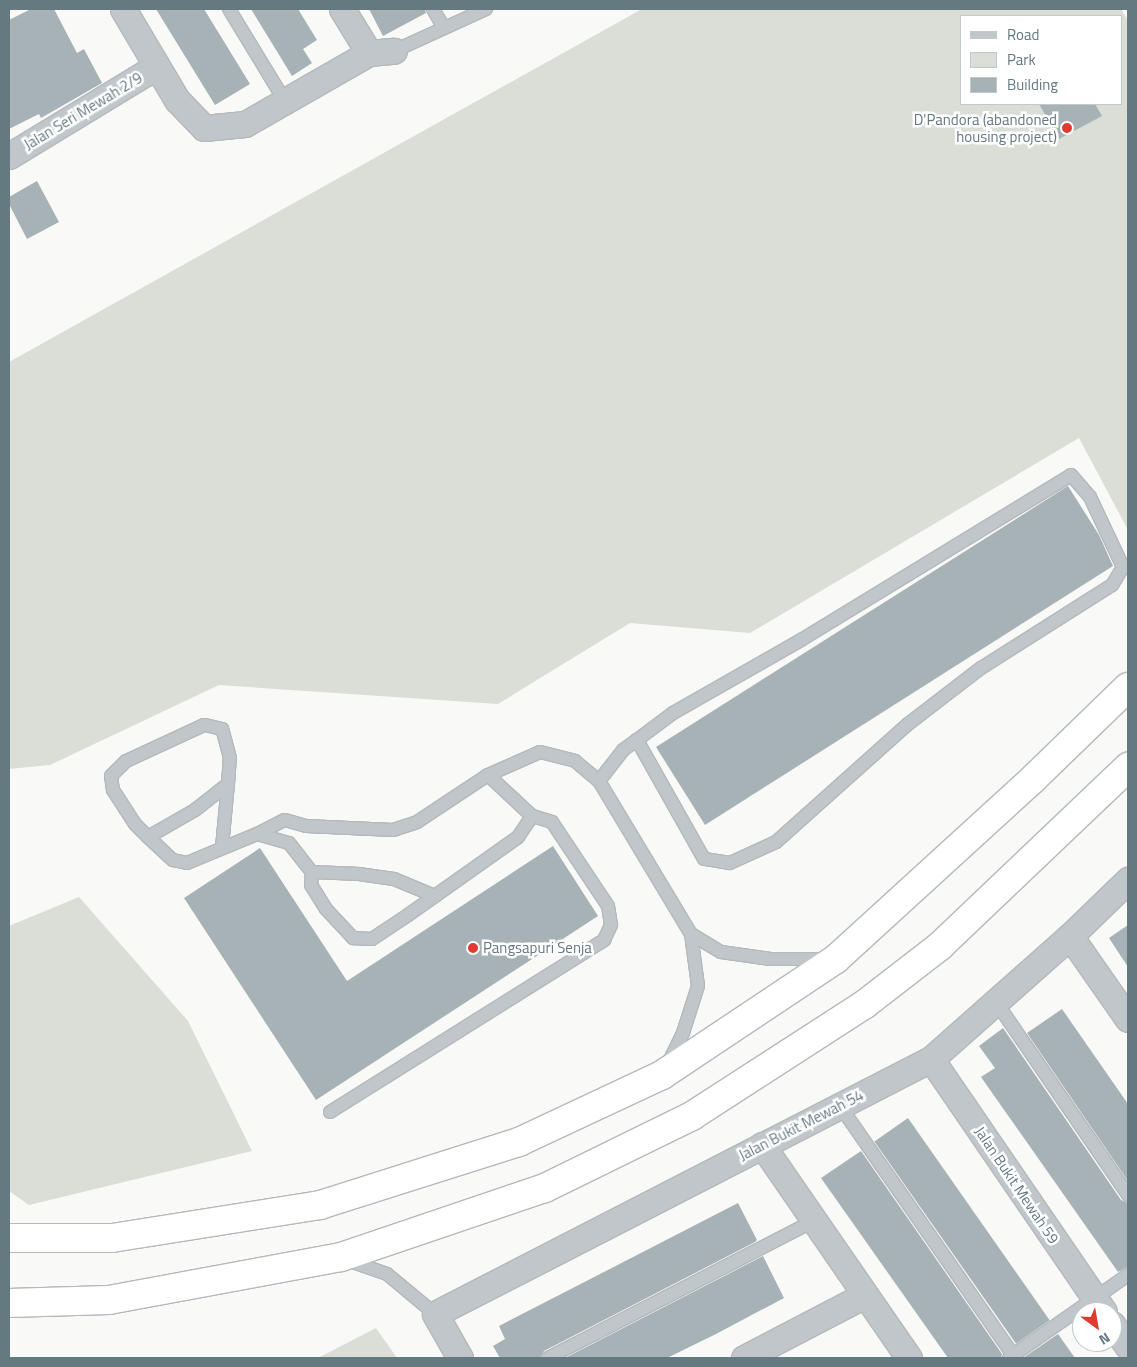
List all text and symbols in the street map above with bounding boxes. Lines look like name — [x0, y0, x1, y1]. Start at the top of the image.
legend — [960, 15, 1122, 105]
text: Road — [1007, 23, 1039, 46]
text: Park — [1007, 48, 1036, 71]
street label: Jalan Seri Mewah 2/9 — [21, 69, 145, 153]
text: Building — [1007, 73, 1058, 96]
place label: D'Pandora (abandoned housing project) — [914, 110, 1057, 145]
marker: D'Pandora (abandoned housing project) — [1061, 122, 1073, 134]
place label: Pangsapuri Senja — [483, 939, 592, 957]
marker: Pangsapuri Senja — [467, 942, 479, 954]
street label: Jalan Bukit Mewah 54 — [736, 1086, 866, 1164]
street label: Jalan Bukit Mewah 59 — [971, 1123, 1063, 1247]
north arrow — [1072, 1302, 1122, 1352]
text: N — [1095, 1328, 1114, 1351]

